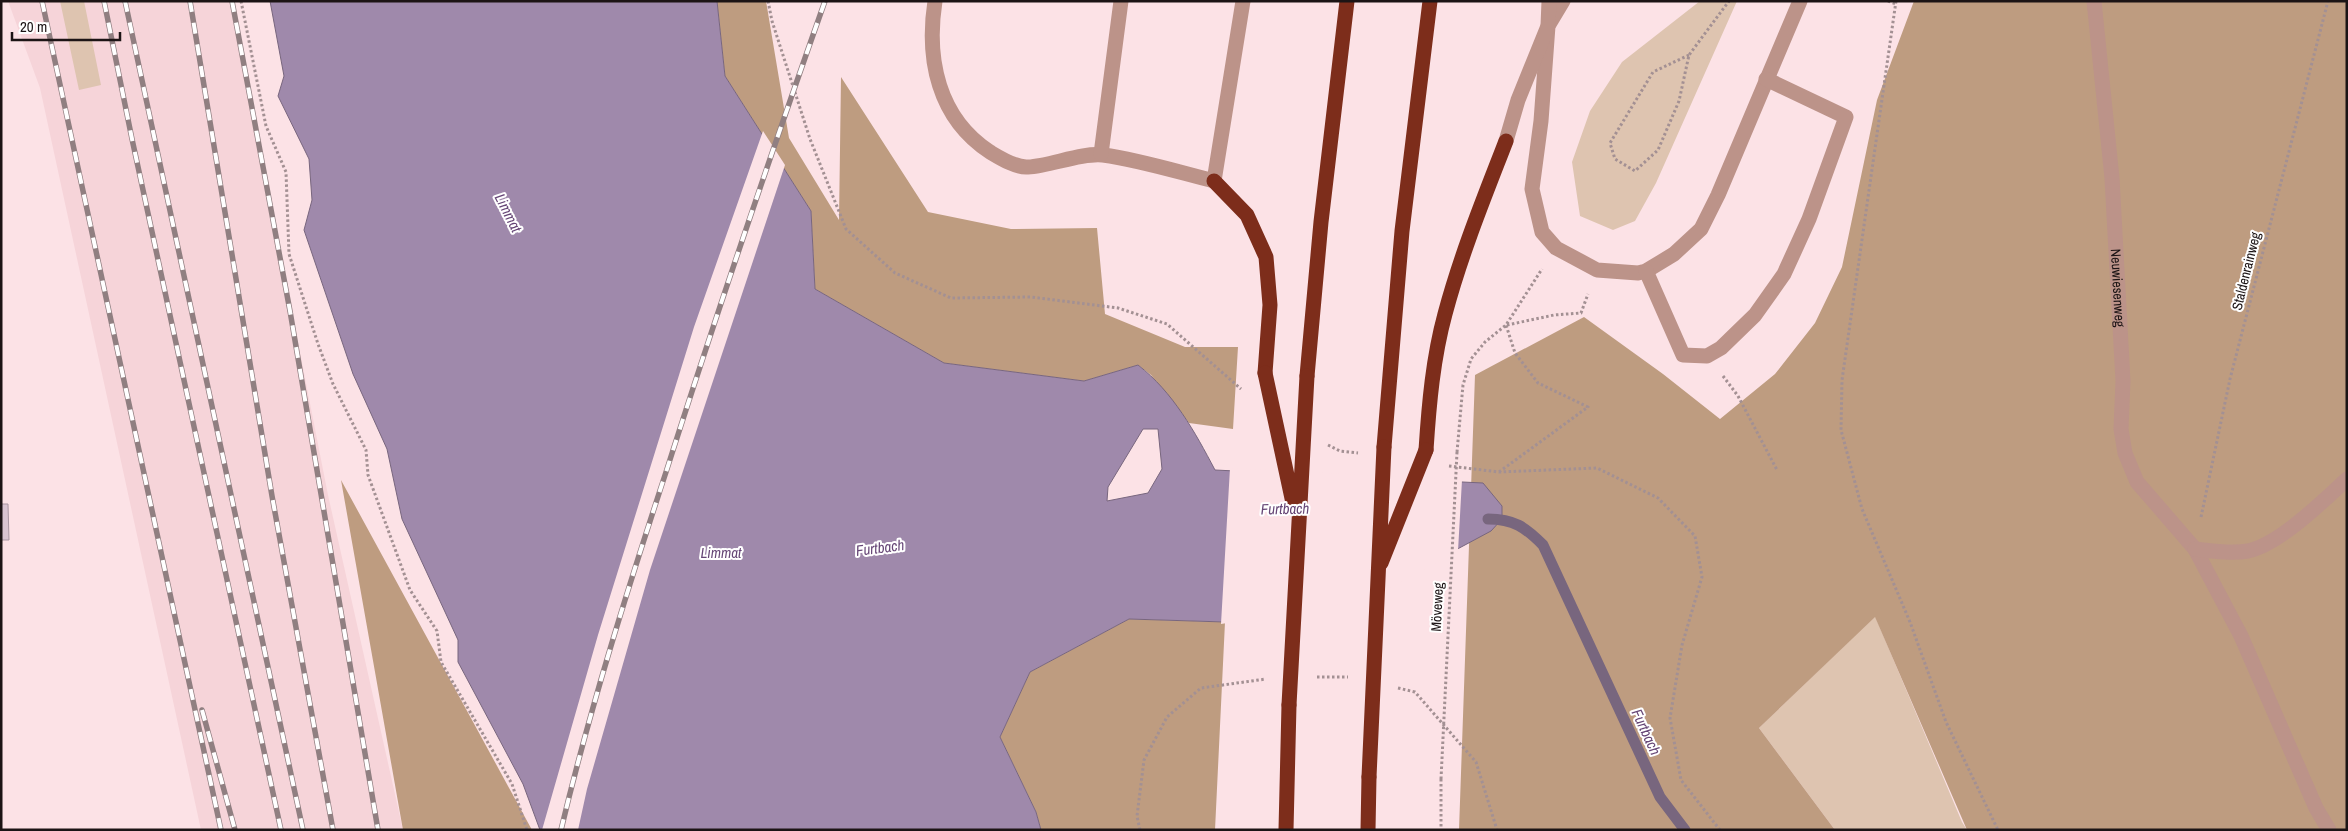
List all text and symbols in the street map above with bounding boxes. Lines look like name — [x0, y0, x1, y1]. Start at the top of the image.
scale bar — [12, 10, 120, 42]
text: 20 m — [20, 16, 47, 37]
water label: Limmat — [490, 190, 527, 236]
street label: Staldenrainweg — [2228, 230, 2265, 312]
street label: Neuwiesenweg — [2107, 248, 2129, 328]
water label: Furtbach — [1261, 498, 1310, 519]
water label: Furtbach — [855, 534, 905, 561]
water label: Limmat — [700, 542, 742, 563]
street label: Möveweg — [1427, 581, 1447, 632]
water label: Furtbach — [1627, 705, 1666, 758]

